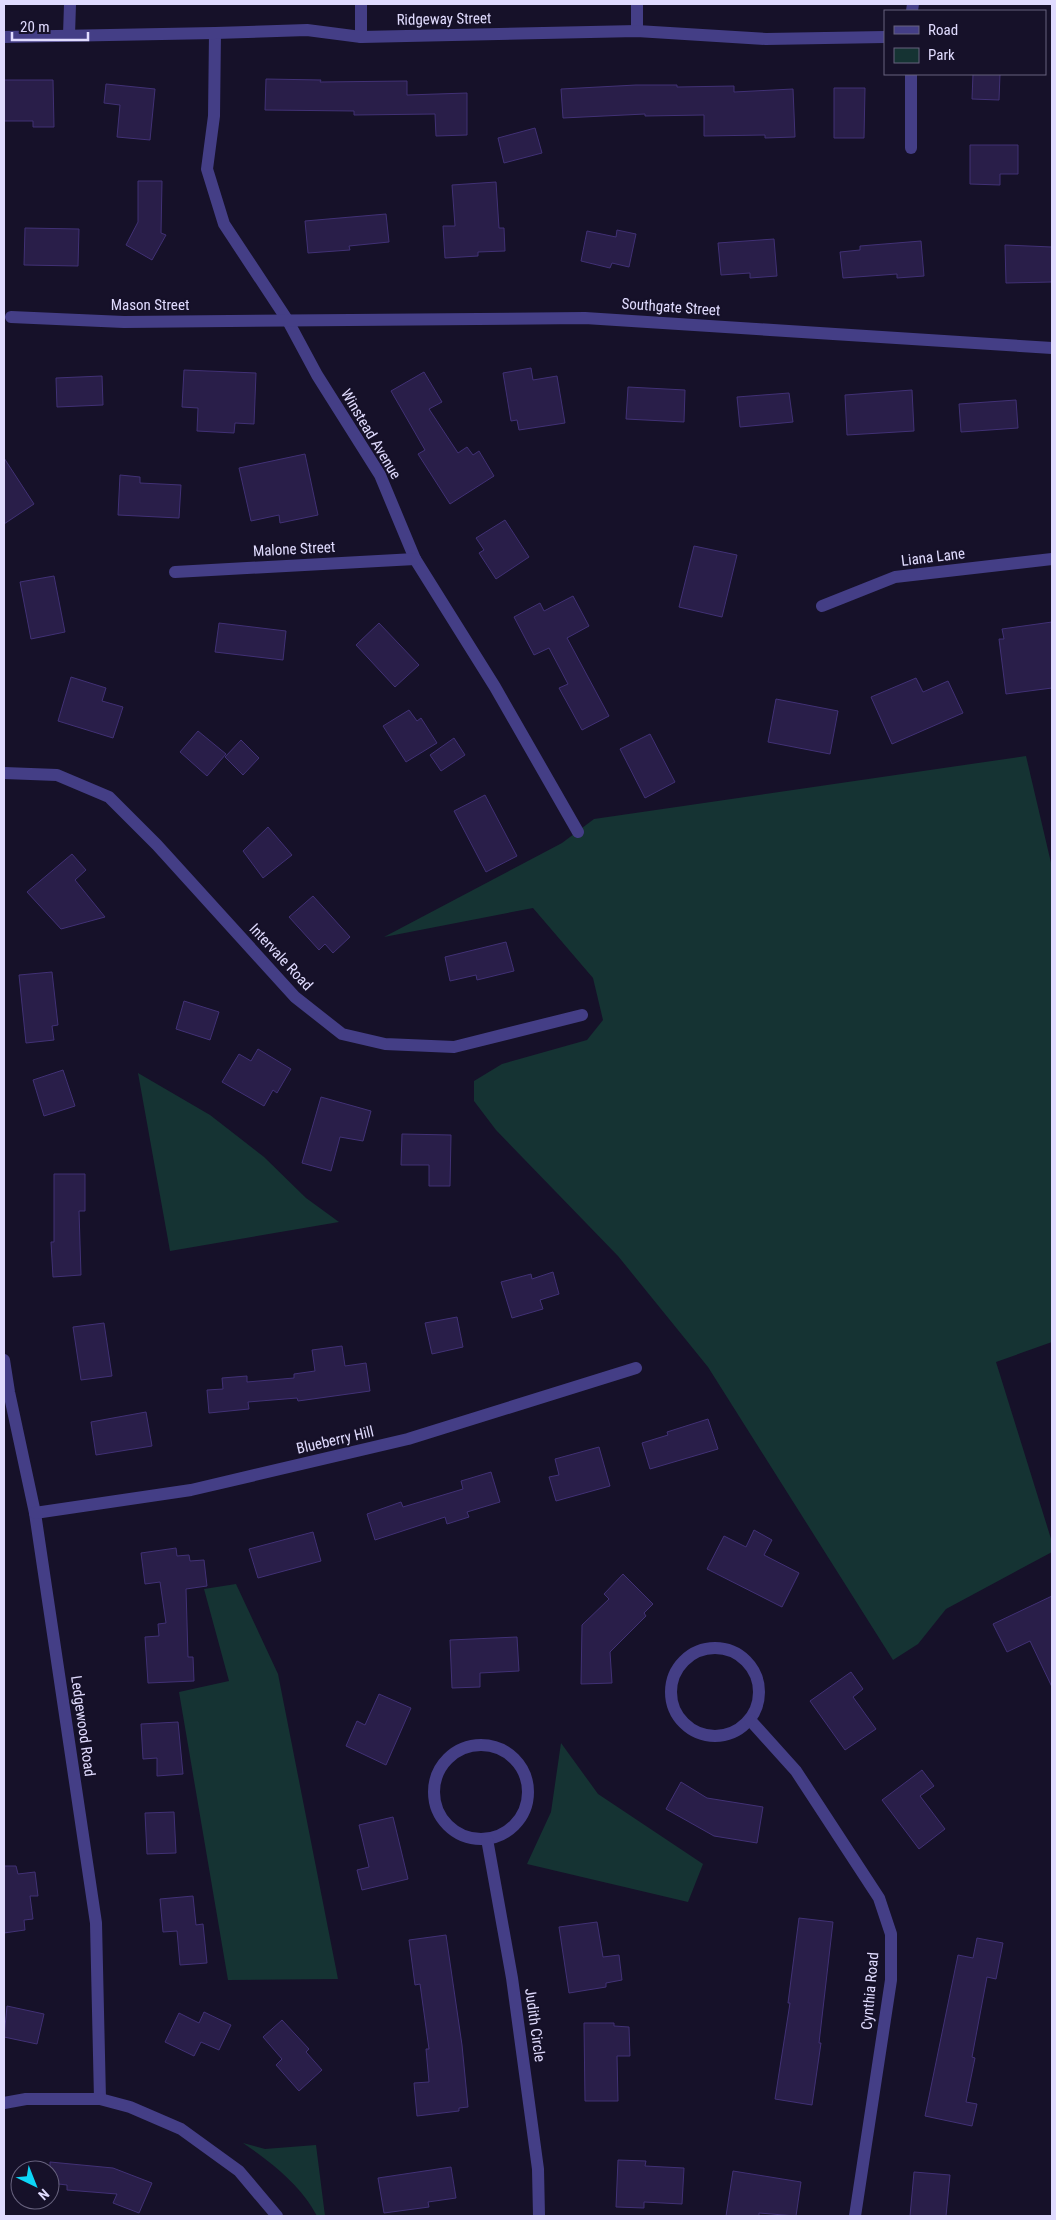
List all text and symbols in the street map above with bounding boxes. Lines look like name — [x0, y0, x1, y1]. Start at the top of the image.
street label: Ridgeway Street — [396, 9, 492, 29]
scale bar — [12, 10, 89, 42]
legend — [884, 10, 1046, 75]
text: 20 m — [20, 18, 50, 36]
text: Road — [928, 21, 958, 39]
text: Park — [928, 46, 955, 64]
street label: Southgate Street — [621, 295, 721, 319]
street label: Mason Street — [111, 296, 189, 314]
street label: Winstead Avenue — [337, 386, 405, 482]
street label: Malone Street — [252, 538, 336, 560]
street label: Liana Lane — [900, 544, 966, 570]
street label: Intervale Road — [246, 920, 316, 994]
street label: Blueberry Hill — [295, 1422, 375, 1458]
street label: Ledgewood Road — [67, 1674, 99, 1778]
street label: Cynthia Road — [858, 1951, 882, 2031]
street label: Judith Circle — [521, 1987, 549, 2063]
north arrow — [10, 2160, 60, 2210]
text: N — [35, 2186, 52, 2203]

